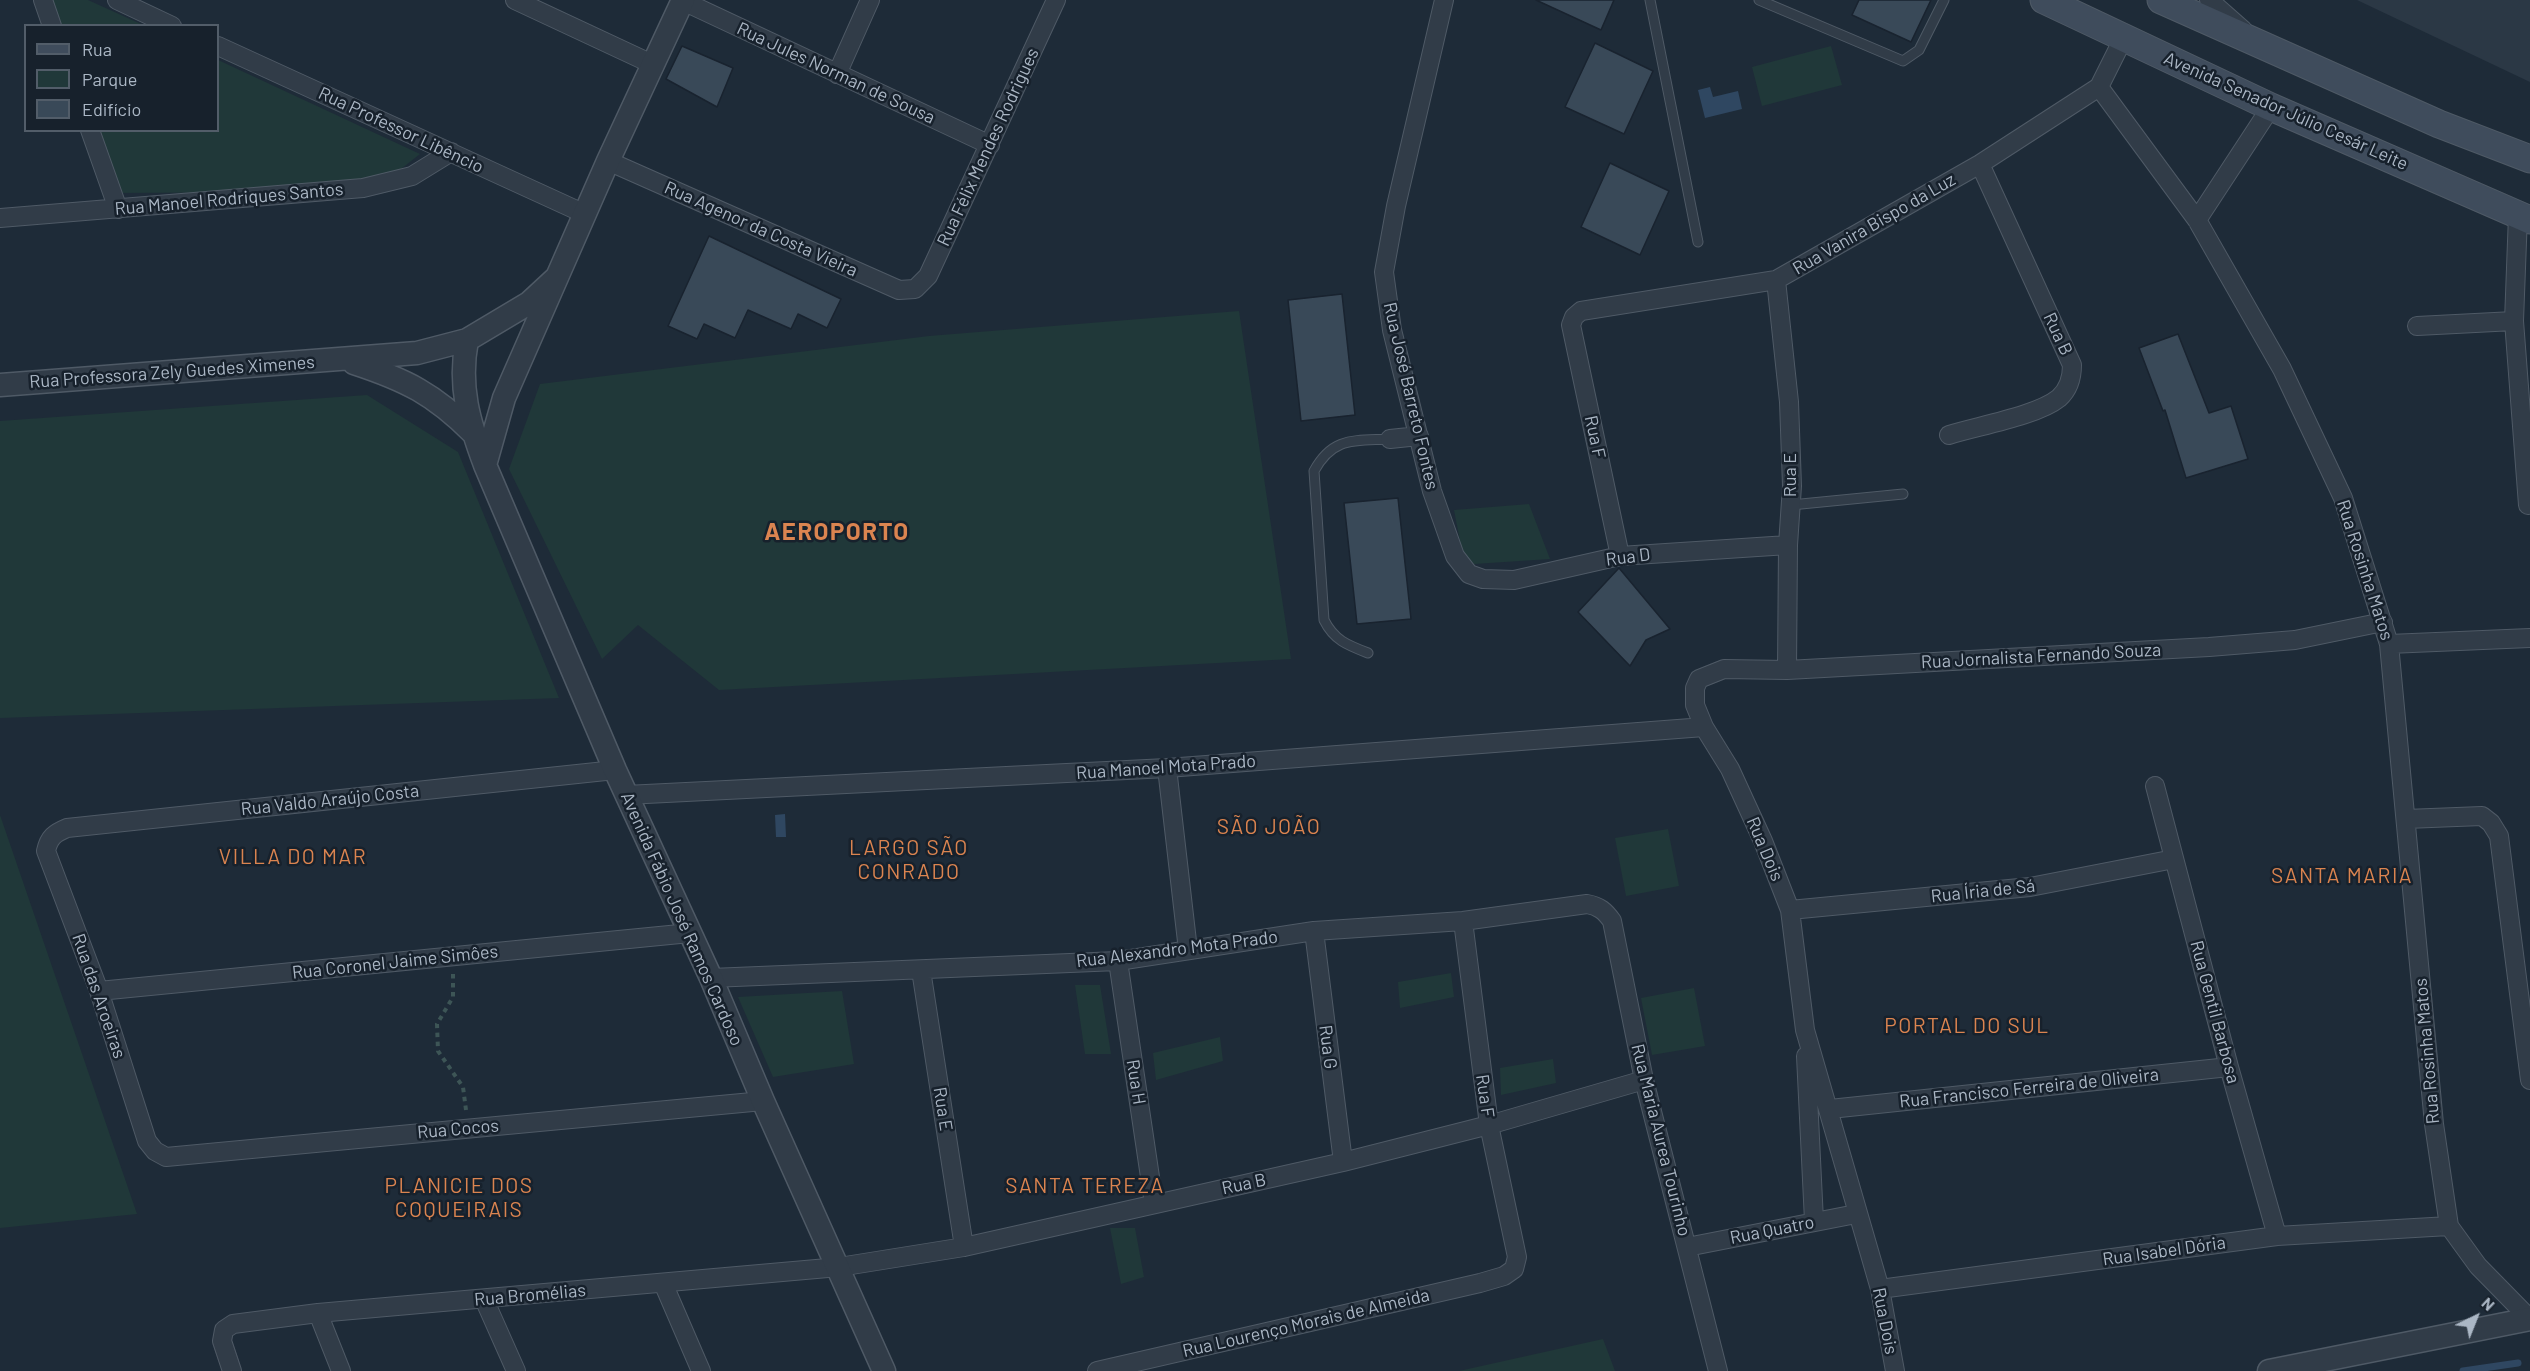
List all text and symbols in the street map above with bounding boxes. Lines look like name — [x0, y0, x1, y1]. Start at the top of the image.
street label: Rua Jules Norman de Sousa — [734, 18, 938, 128]
legend — [24, 24, 219, 132]
text: Rua — [82, 38, 112, 60]
street label: Rua Félix Mendes Rodrigues — [933, 44, 1043, 250]
street label: Avenida Senador Júlio Cesár Leite — [2161, 47, 2411, 175]
text: Parque — [82, 68, 137, 90]
street label: Rua Professor Libêncio — [315, 82, 487, 178]
text: Edifício — [82, 98, 141, 120]
street label: Rua Vanira Bispo da Luz — [1789, 169, 1959, 279]
street label: Rua Agenor da Costa Vieira — [661, 177, 861, 281]
street label: Rua Manoel Rodriques Santos — [114, 178, 344, 220]
street label: Rua José Barreto Fontes — [1379, 300, 1443, 492]
street label: Rua B — [2039, 309, 2077, 359]
street label: Rua Professora Zely Guedes Ximenes — [29, 351, 315, 393]
street label: Rua F — [1580, 413, 1610, 461]
street label: Rua E — [1779, 453, 1801, 497]
street label: Rua Rosinha Matos — [2332, 497, 2398, 643]
district label: AEROPORTO — [764, 518, 910, 546]
street label: Rua D — [1605, 544, 1651, 570]
street label: Rua Jornalista Fernando Souza — [1920, 639, 2162, 673]
street label: Rua Manoel Mota Prado — [1075, 750, 1257, 784]
street label: Rua Valdo Araújo Costa — [240, 780, 420, 820]
street label: Avenida Fábio José Ramos Cardoso — [616, 789, 748, 1049]
district label: SÃO JOÃO — [1217, 814, 1321, 840]
street label: Rua Dois — [1742, 814, 1788, 884]
district label: LARGO SÃO CONRADO — [849, 835, 969, 885]
district label: VILLA DO MAR — [219, 844, 367, 870]
district label: SANTA MARIA — [2271, 863, 2413, 889]
street label: Rua Íria de Sá — [1930, 875, 2036, 907]
street label: Rua Alexandro Mota Prado — [1075, 926, 1279, 972]
street label: Rua das Aroeiras — [68, 931, 130, 1061]
street label: Rua Gentil Barbosa — [2186, 938, 2244, 1086]
street label: Rua Coronel Jaime Simôes — [291, 940, 499, 984]
street label: Rua Rosinha Matos — [2410, 977, 2444, 1125]
district label: PORTAL DO SUL — [1884, 1013, 2050, 1039]
street label: Rua G — [1315, 1024, 1341, 1070]
street label: Rua Maria Aurea Tourinho — [1627, 1042, 1695, 1238]
street label: Rua H — [1122, 1058, 1150, 1106]
street label: Rua Francisco Ferreira de Oliveira — [1898, 1064, 2160, 1112]
street label: Rua F — [1471, 1073, 1499, 1119]
street label: Rua E — [929, 1085, 957, 1133]
street label: Rua Cocos — [416, 1115, 500, 1143]
street label: Rua B — [1220, 1169, 1268, 1199]
district label: PLANICIE DOS COQUEIRAIS — [385, 1173, 533, 1223]
district label: SANTA TEREZA — [1005, 1173, 1165, 1199]
street label: Rua Quatro — [1728, 1211, 1816, 1249]
street label: Rua Isabel Dória — [2101, 1232, 2227, 1270]
street label: Rua Bromélias — [473, 1279, 587, 1311]
street label: Rua Lourenço Morais de Almeida — [1180, 1284, 1432, 1362]
street label: Rua Dois — [1868, 1286, 1902, 1356]
north arrow — [2446, 1287, 2506, 1347]
text: N — [2478, 1293, 2499, 1314]

